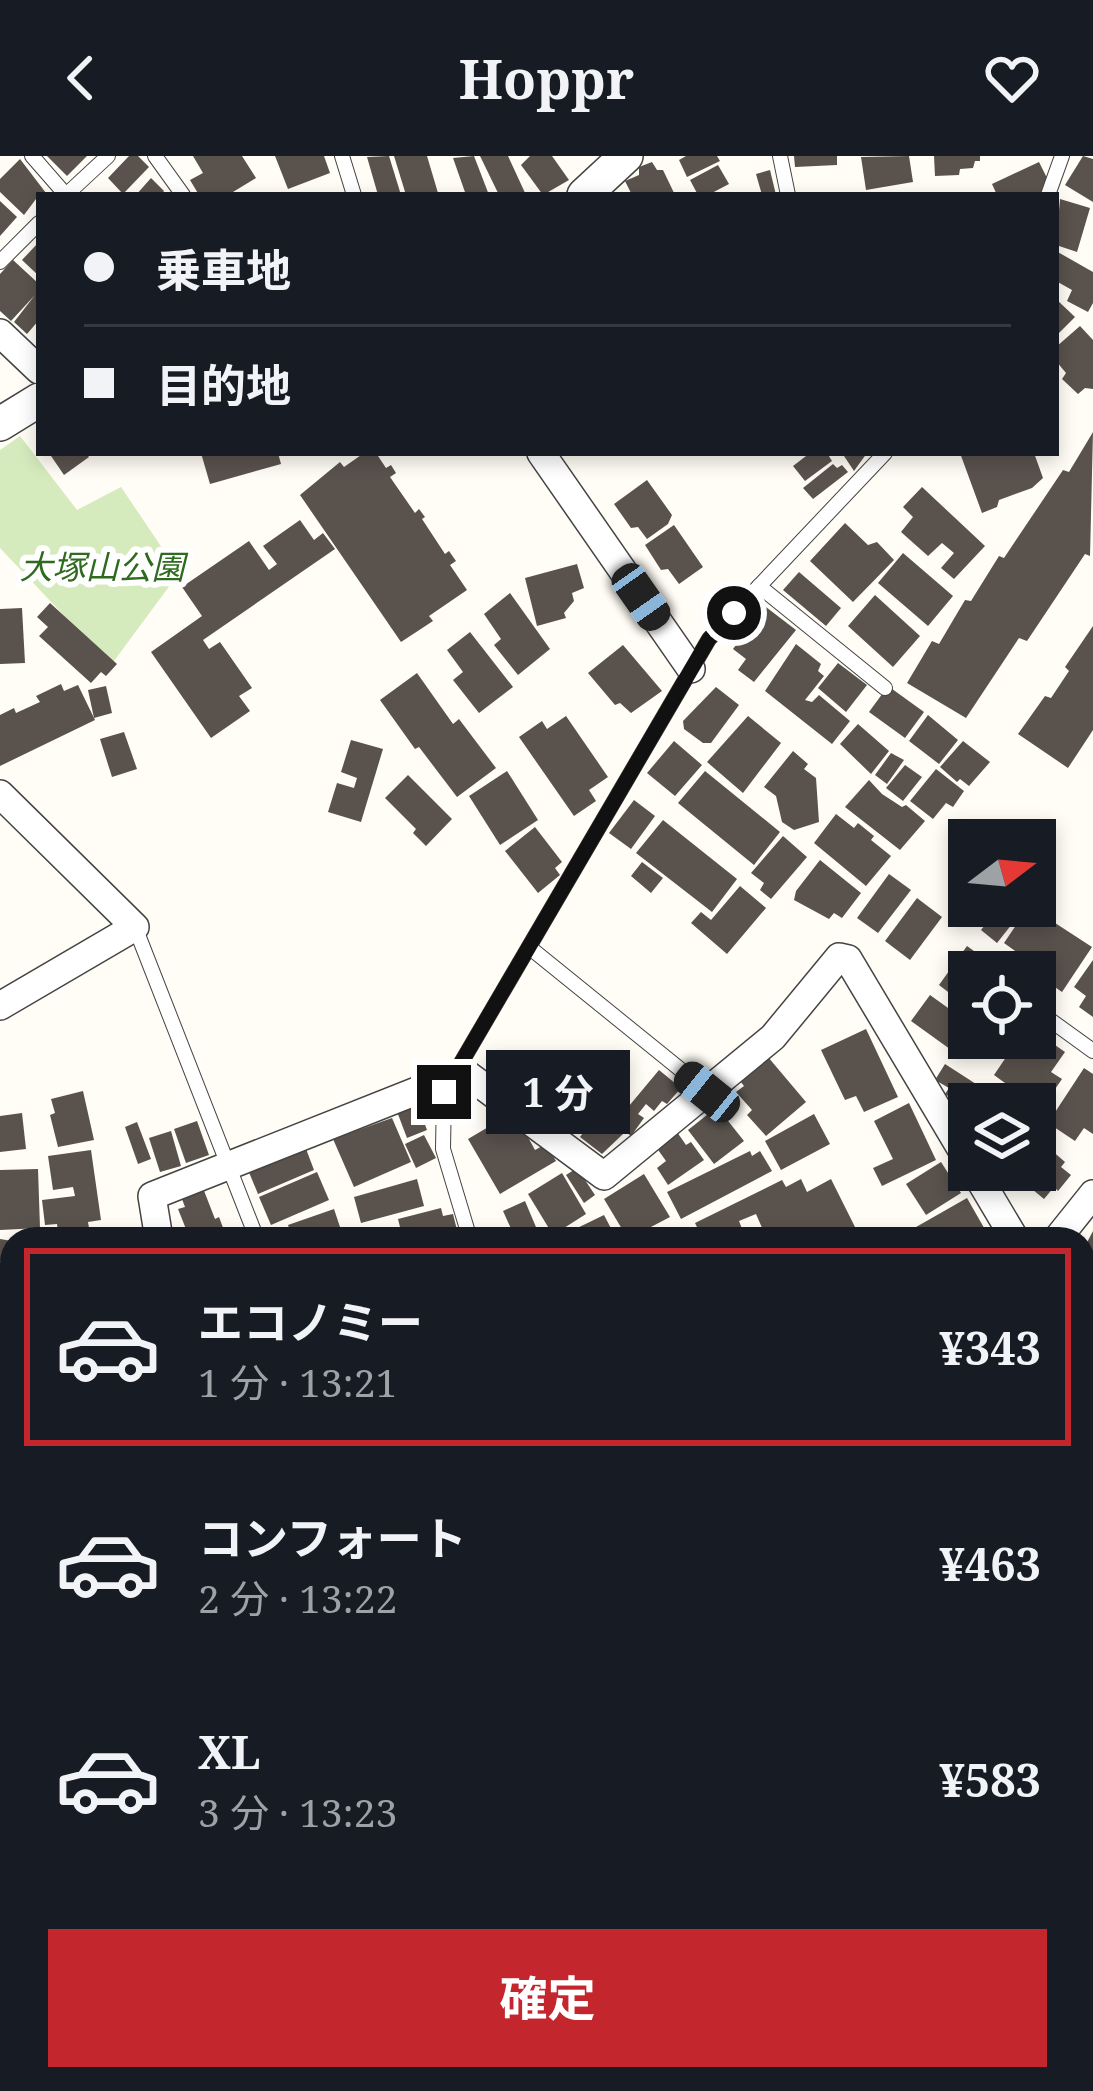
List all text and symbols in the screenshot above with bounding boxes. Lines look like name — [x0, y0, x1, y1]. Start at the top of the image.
text: Hoppr — [459, 41, 634, 115]
icon: back — [48, 45, 114, 111]
icon: heart — [979, 45, 1045, 111]
text: 乗車地 — [156, 239, 291, 300]
text: 目的地 — [156, 354, 291, 415]
park label: 大塚山公園 — [20, 544, 189, 589]
car — [606, 557, 676, 637]
route start — [707, 586, 761, 640]
north arrow — [948, 819, 1056, 927]
map controls — [948, 819, 1056, 1191]
button: locate — [948, 951, 1056, 1059]
callout: 1 分 — [486, 1050, 630, 1134]
car — [668, 1055, 746, 1129]
route end — [417, 1065, 471, 1119]
text: 1 分 — [522, 1065, 594, 1118]
button: layers — [948, 1083, 1056, 1191]
text: エコノミー — [198, 1291, 423, 1352]
icon: car — [54, 1293, 162, 1401]
text: ¥343 — [939, 1317, 1041, 1378]
text: 1 分 · 13:21 — [198, 1355, 397, 1408]
text: コンフォート — [198, 1507, 467, 1568]
icon: car — [54, 1509, 162, 1617]
text: ¥463 — [939, 1533, 1041, 1594]
text: 2 分 · 13:22 — [198, 1571, 397, 1624]
text: XL — [198, 1721, 260, 1782]
icon: car — [54, 1725, 162, 1833]
text: ¥583 — [939, 1749, 1041, 1810]
text: 3 分 · 13:23 — [198, 1785, 397, 1838]
button: 確定 — [48, 1929, 1047, 2067]

